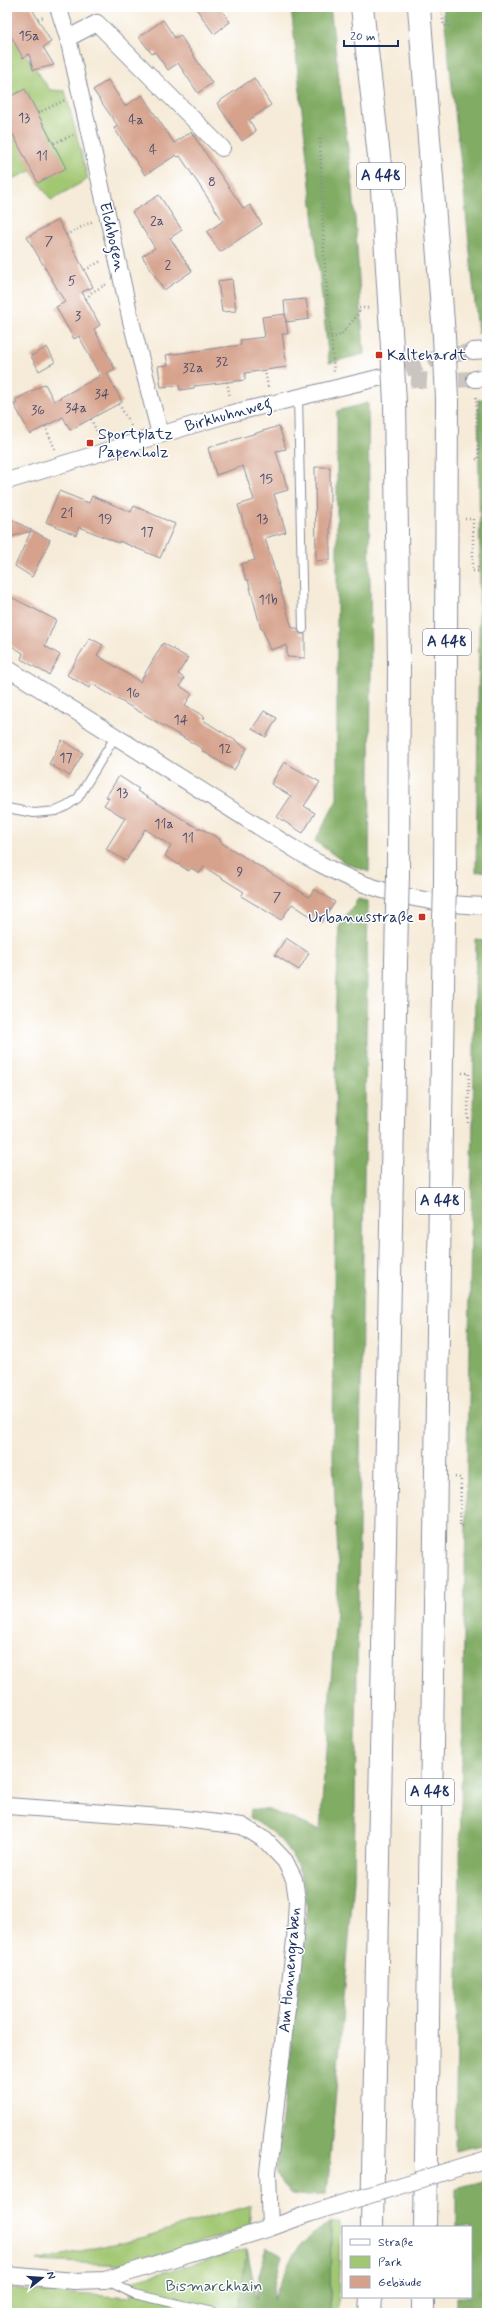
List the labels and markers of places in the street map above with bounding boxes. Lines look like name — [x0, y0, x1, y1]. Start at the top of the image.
place label: Kaltehardt — [387, 345, 467, 366]
marker: Kaltehardt — [374, 350, 384, 360]
place label: Sportplatz Papenholz — [98, 424, 174, 463]
marker: Sportplatz Papenholz — [85, 438, 95, 448]
place label: Urbanusstraße — [308, 907, 414, 928]
marker: Urbanusstraße — [417, 912, 427, 922]

